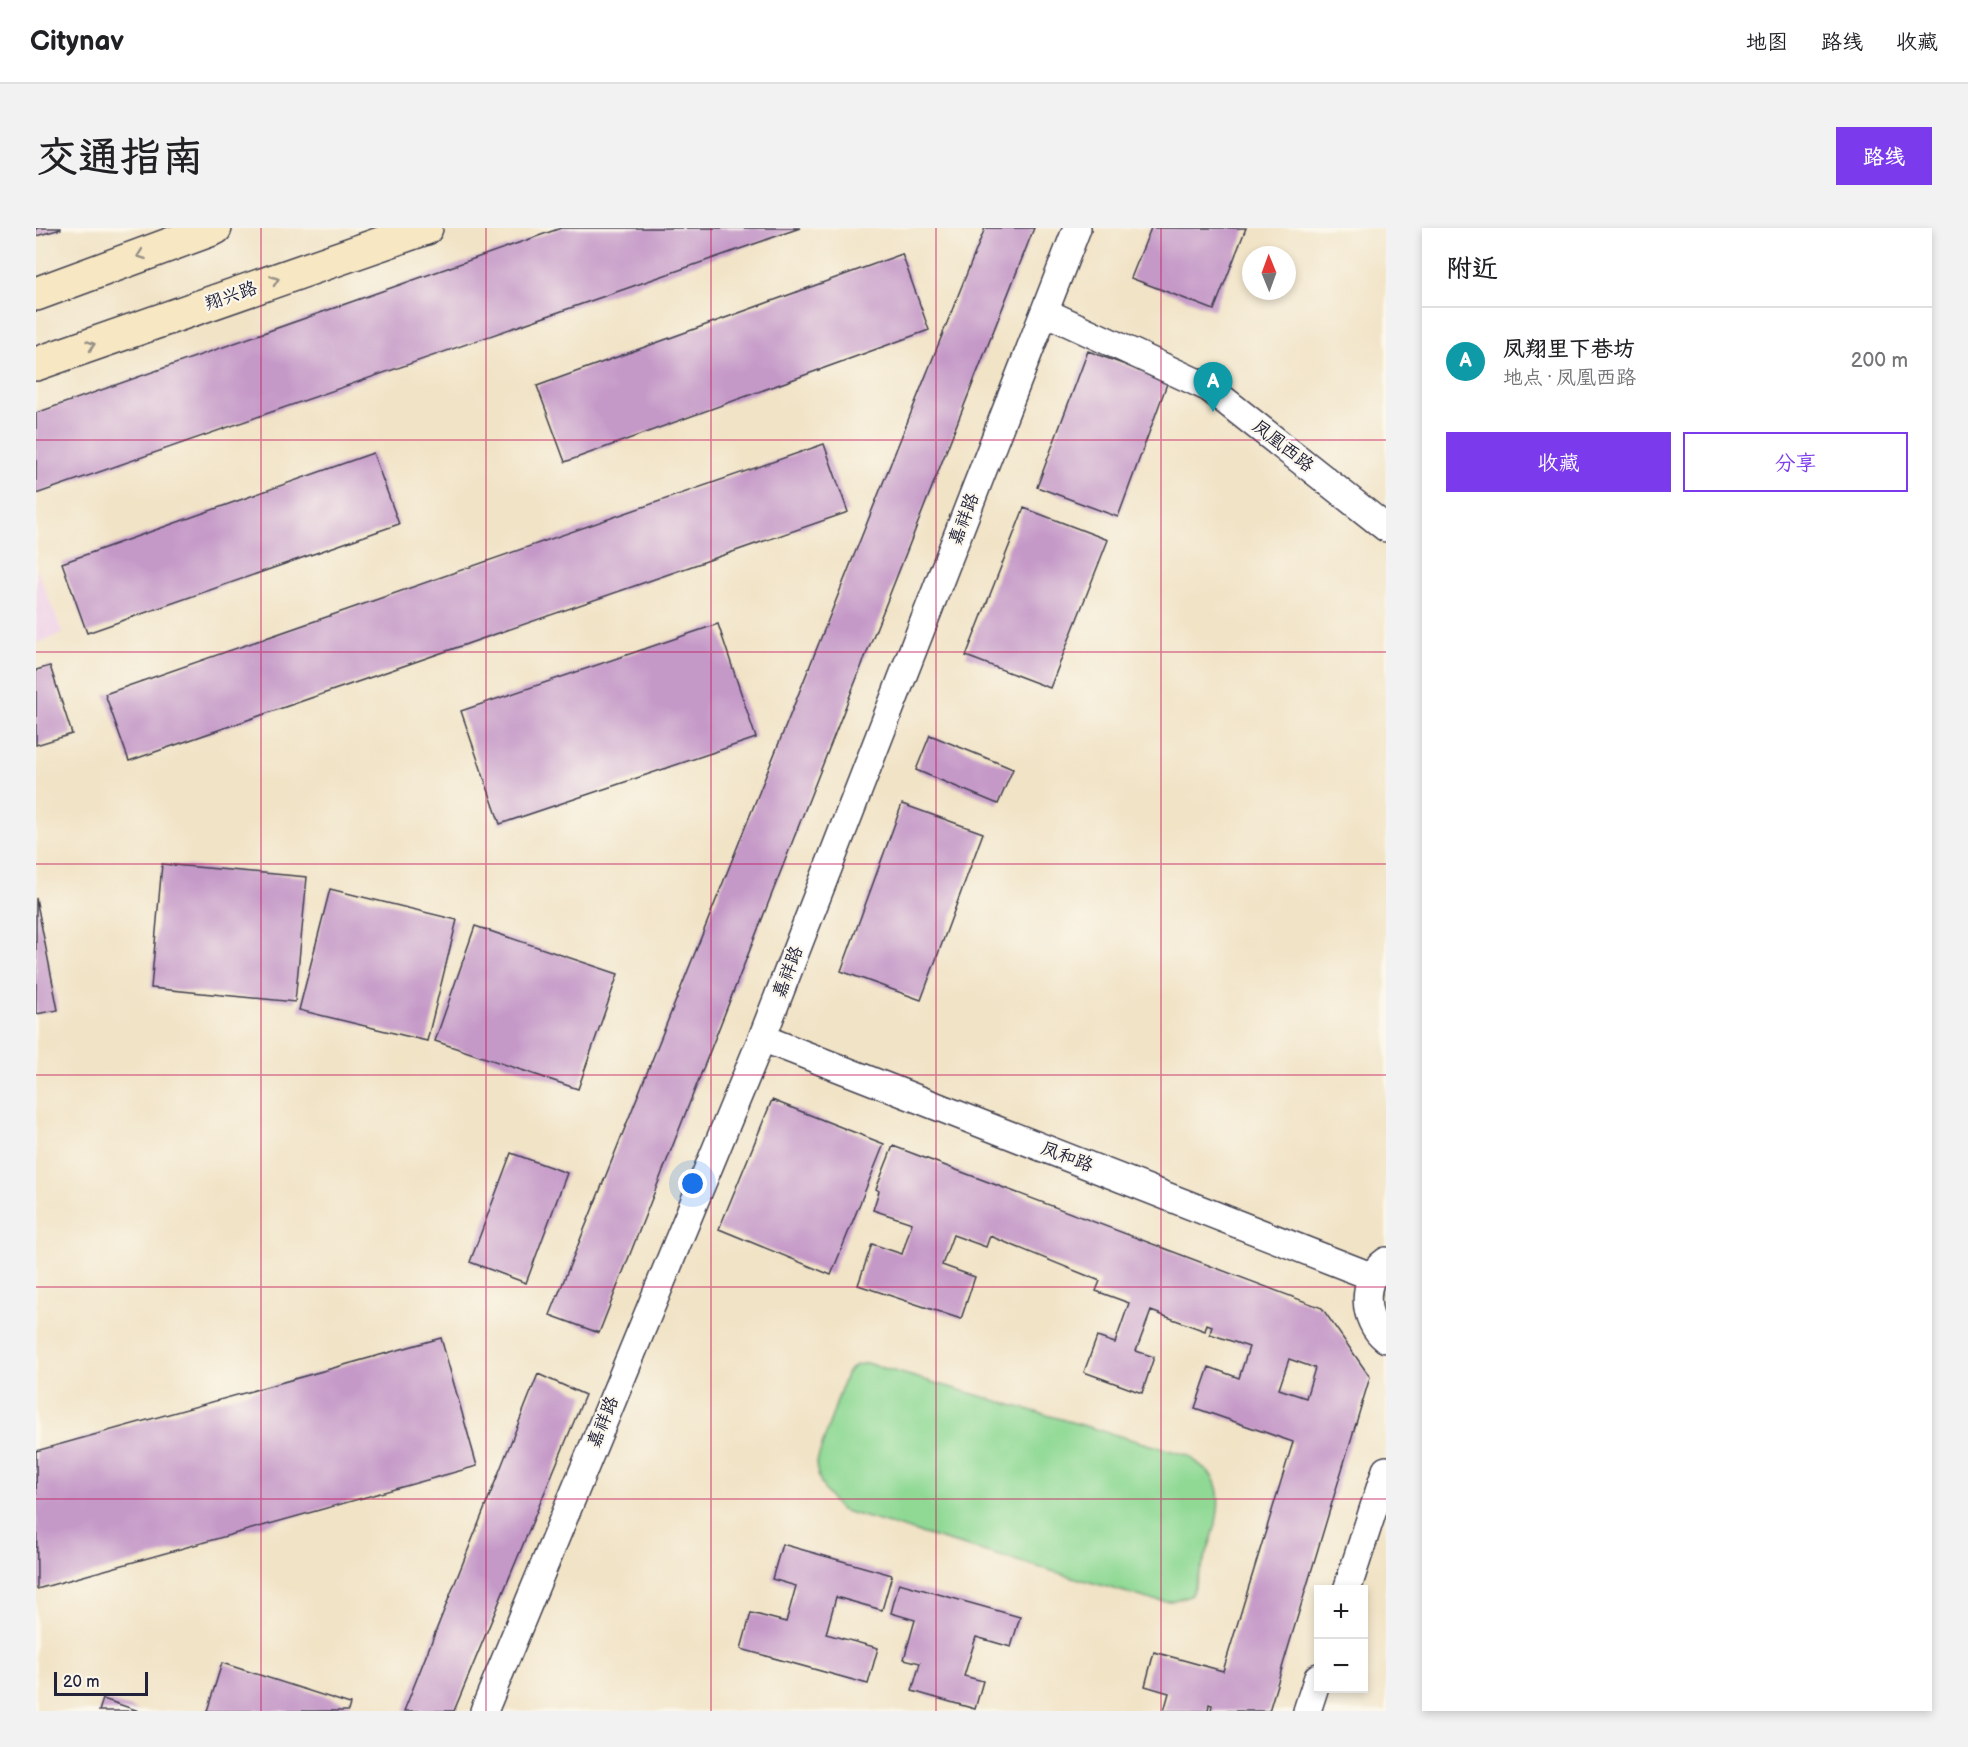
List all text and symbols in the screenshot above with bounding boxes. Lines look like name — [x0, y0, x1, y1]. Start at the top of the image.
text: Citynav — [30, 25, 124, 58]
text: 地图 — [1746, 30, 1788, 55]
text: 路线 — [1821, 30, 1863, 55]
text: 收藏 — [1896, 30, 1938, 55]
button: 路线 — [1836, 127, 1932, 185]
text: 交通指南 — [36, 133, 204, 184]
north arrow — [1242, 246, 1296, 300]
one-way arrow — [136, 248, 146, 261]
text: 附近 — [1446, 254, 1498, 285]
one-way arrow — [269, 275, 280, 288]
street label: 翔兴路 — [202, 277, 260, 315]
text: 凤翔里下巷坊 — [1503, 336, 1635, 363]
one-way arrow — [85, 339, 96, 352]
text: A — [1459, 349, 1472, 373]
text: 200 m — [1851, 349, 1908, 373]
pin: A — [1194, 362, 1232, 412]
text: 地点 · 凤凰西路 — [1503, 366, 1636, 390]
street label: 凤凰西路 — [1248, 416, 1318, 476]
button: 收藏 — [1446, 432, 1671, 492]
button: 分享 — [1683, 432, 1908, 492]
street label: 嘉祥路 — [945, 490, 983, 548]
street label: 嘉祥路 — [769, 943, 807, 1001]
street label: 凤和路 — [1038, 1138, 1096, 1176]
your location — [678, 1169, 707, 1198]
street label: 嘉祥路 — [583, 1393, 623, 1451]
map controls — [1314, 1585, 1368, 1693]
button: + — [1314, 1585, 1368, 1639]
button: − — [1314, 1639, 1368, 1693]
scale bar — [54, 1669, 148, 1696]
text: 20 m — [63, 1673, 99, 1692]

